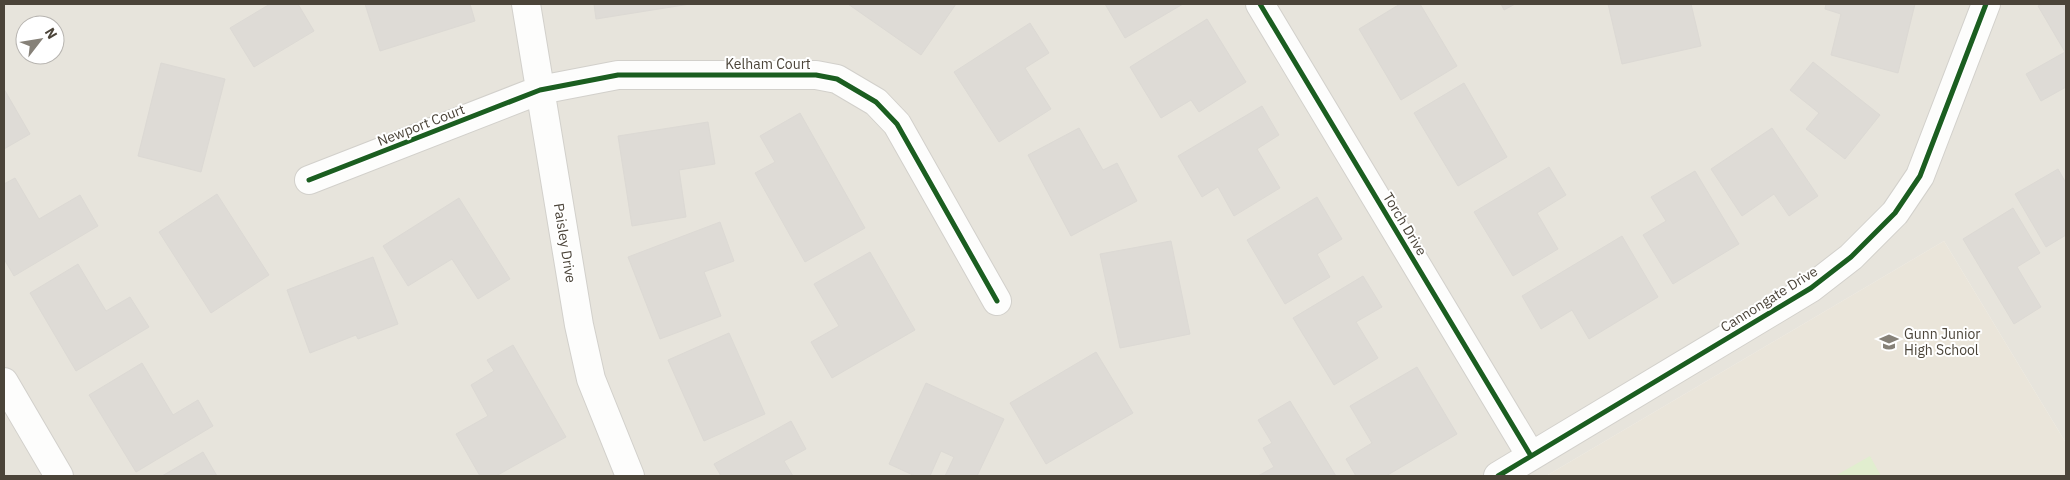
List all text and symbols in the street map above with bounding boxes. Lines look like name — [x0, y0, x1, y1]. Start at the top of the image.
north arrow — [15, 15, 65, 65]
text: N — [41, 24, 61, 42]
street label: Kelham Court — [725, 55, 811, 73]
street label: Newport Court — [375, 100, 467, 150]
street label: Torch Drive — [1379, 189, 1431, 259]
street label: Paisley Drive — [550, 202, 580, 284]
street label: Cannongate Drive — [1717, 262, 1821, 336]
place label: Gunn Junior High School — [1904, 325, 1980, 359]
school or university icon: Gunn Junior High School — [1878, 331, 1900, 353]

